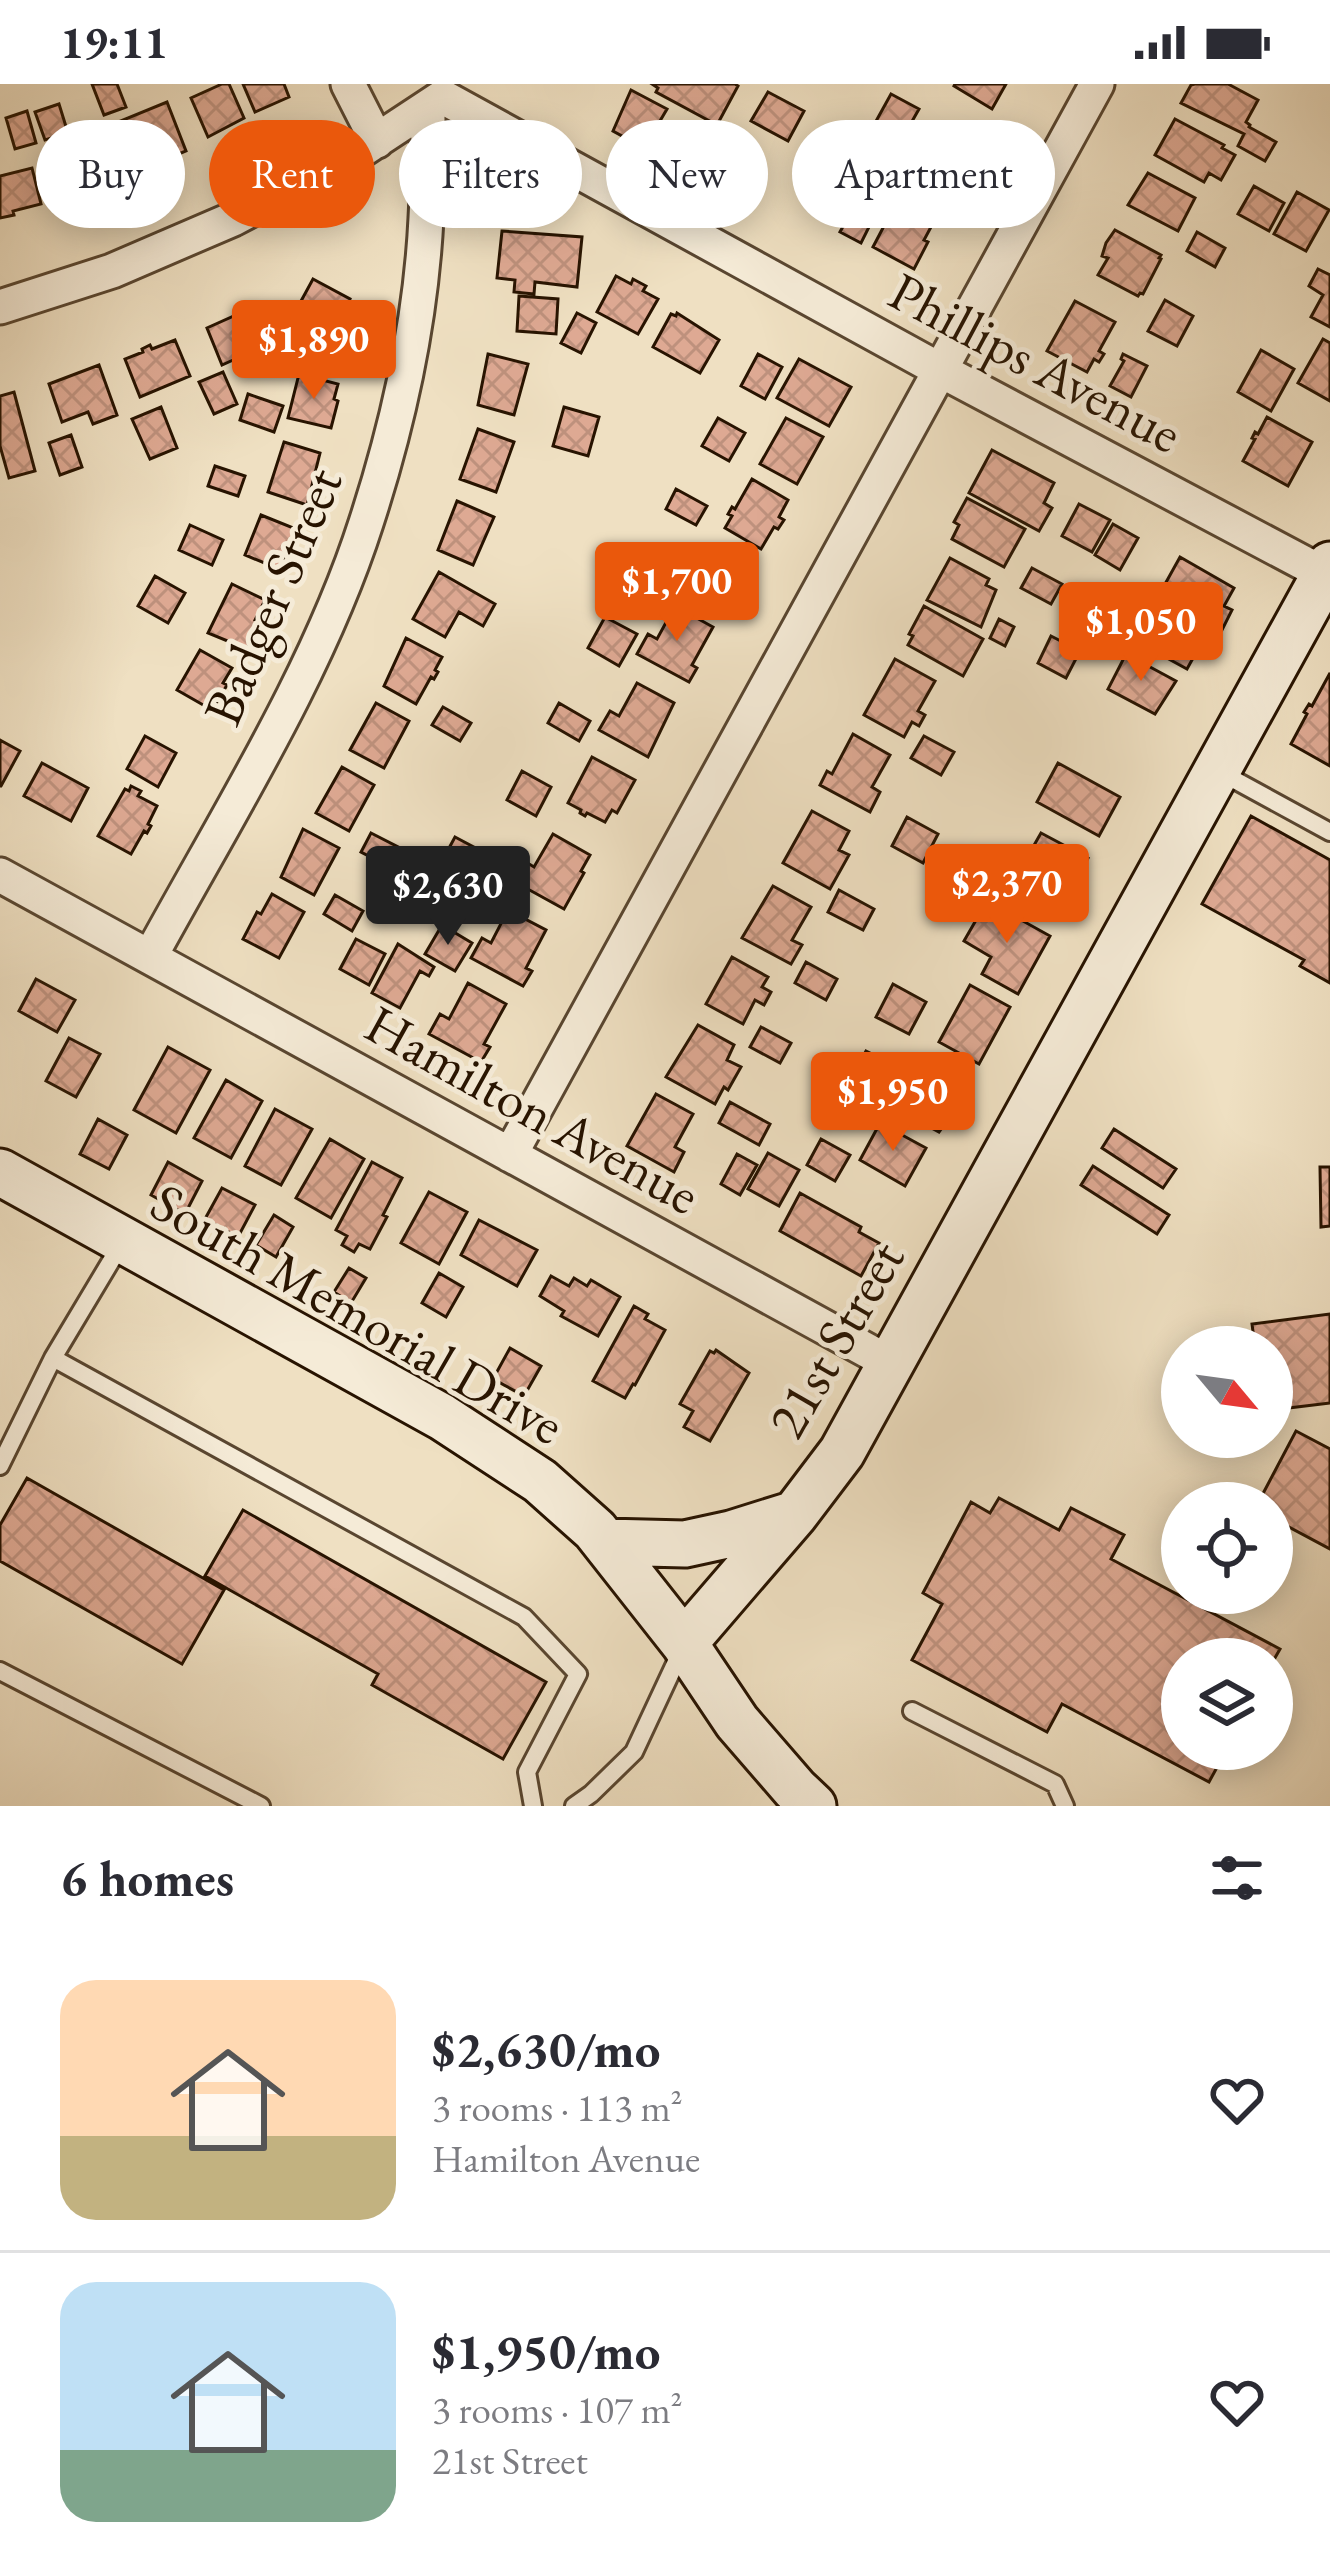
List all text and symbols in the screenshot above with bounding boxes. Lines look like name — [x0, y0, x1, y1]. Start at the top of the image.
text: 19:11 — [60, 13, 168, 71]
chip: Buy — [36, 120, 185, 228]
chip: Rent — [209, 120, 375, 228]
chip: Filters — [399, 120, 582, 228]
chip: New — [606, 120, 768, 228]
chip: Apartment — [792, 120, 1055, 228]
street label: Phillips Avenue — [878, 256, 1194, 468]
pin: $1,890 — [216, 300, 412, 402]
text: $1,890 — [259, 313, 369, 364]
street label: Badger Street — [187, 457, 357, 735]
pin: $1,700 — [579, 542, 775, 644]
text: $1,700 — [622, 555, 732, 606]
pin: $1,050 — [1043, 582, 1239, 684]
text: $1,050 — [1086, 595, 1196, 646]
pin: $2,370 — [909, 844, 1105, 946]
pin: $2,630 — [350, 846, 546, 948]
text: $2,370 — [952, 857, 1062, 908]
text: $2,630 — [393, 859, 503, 910]
street label: Hamilton Avenue — [354, 988, 712, 1230]
pin: $1,950 — [795, 1052, 991, 1154]
text: $1,950 — [838, 1065, 948, 1116]
street label: South Memorial Drive — [139, 1166, 577, 1460]
street label: 21st Street — [751, 1228, 919, 1450]
north arrow — [1161, 1326, 1293, 1458]
map controls — [1161, 1326, 1293, 1770]
button: locate — [1161, 1482, 1293, 1614]
button: layers — [1161, 1638, 1293, 1770]
text: 6 homes — [60, 1845, 234, 1911]
icon: filters — [1204, 1845, 1270, 1911]
text: $2,630/mo — [432, 2016, 660, 2082]
icon: home — [156, 2028, 300, 2172]
icon: heart — [1204, 2067, 1270, 2133]
text: 3 rooms · 113 m² — [432, 2082, 683, 2133]
text: Hamilton Avenue — [432, 2133, 700, 2184]
text: $1,950/mo — [432, 2318, 660, 2384]
icon: home — [156, 2330, 300, 2474]
icon: heart — [1204, 2369, 1270, 2435]
text: 3 rooms · 107 m² — [432, 2384, 683, 2435]
text: 21st Street — [432, 2435, 588, 2486]

